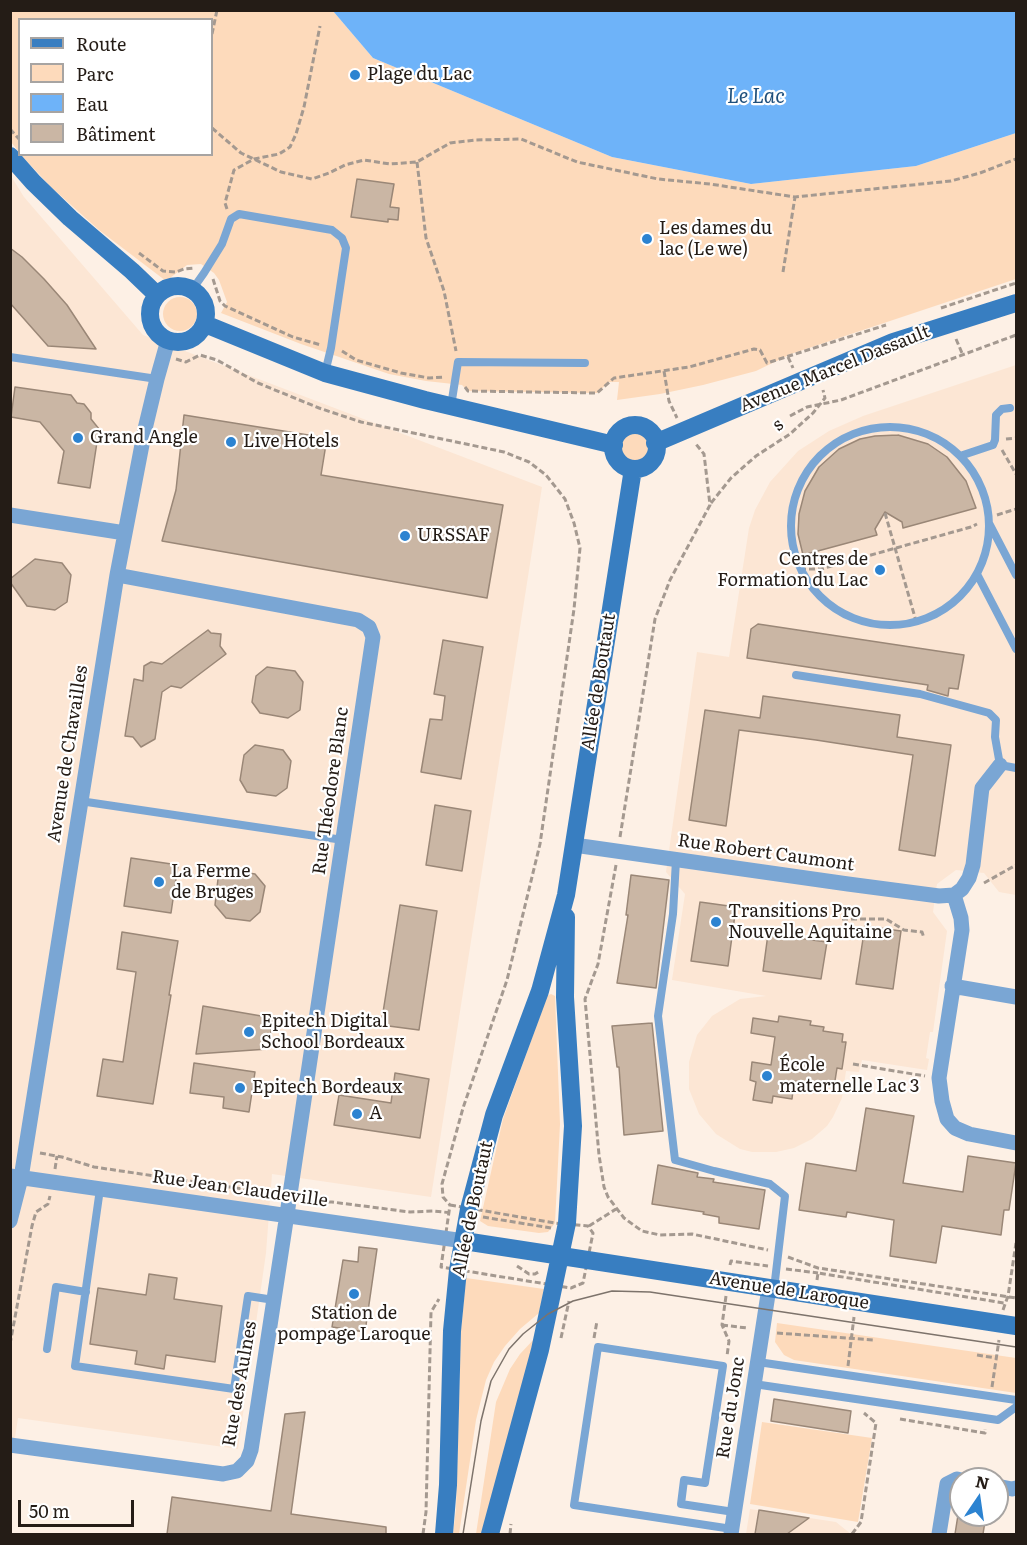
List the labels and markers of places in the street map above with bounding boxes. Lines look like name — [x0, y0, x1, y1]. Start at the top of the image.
place label: Plage du Lac — [367, 64, 472, 86]
marker: Plage du Lac — [348, 68, 362, 82]
place label: Les dames du lac (Le we) — [659, 218, 772, 260]
marker: Les dames du lac (Le we) — [640, 232, 654, 246]
place label: Grand Angle — [90, 427, 198, 449]
marker: Grand Angle — [71, 431, 85, 445]
place label: Live Hotels — [243, 431, 339, 453]
marker: Live Hotels — [224, 435, 238, 449]
place label: URSSAF — [417, 525, 490, 547]
marker: URSSAF — [398, 529, 412, 543]
place label: Centres de Formation du Lac — [717, 549, 868, 592]
marker: Centres de Formation du Lac — [873, 563, 887, 577]
place label: La Ferme de Bruges — [171, 861, 253, 904]
marker: La Ferme de Bruges — [152, 875, 166, 889]
place label: Transitions Pro Nouvelle Aquitaine — [728, 901, 892, 944]
marker: Transitions Pro Nouvelle Aquitaine — [709, 915, 723, 929]
place label: Epitech Digital School Bordeaux — [261, 1011, 405, 1054]
marker: Epitech Digital School Bordeaux — [242, 1025, 256, 1039]
place label: École maternelle Lac 3 — [779, 1055, 920, 1098]
marker: École maternelle Lac 3 — [760, 1069, 774, 1083]
place label: Epitech Bordeaux — [252, 1077, 403, 1099]
marker: Epitech Bordeaux — [233, 1081, 247, 1095]
place label: A — [369, 1103, 382, 1125]
marker: A — [350, 1107, 364, 1121]
marker: Station de pompage Laroque — [347, 1287, 361, 1301]
place label: Station de pompage Laroque — [277, 1303, 431, 1346]

